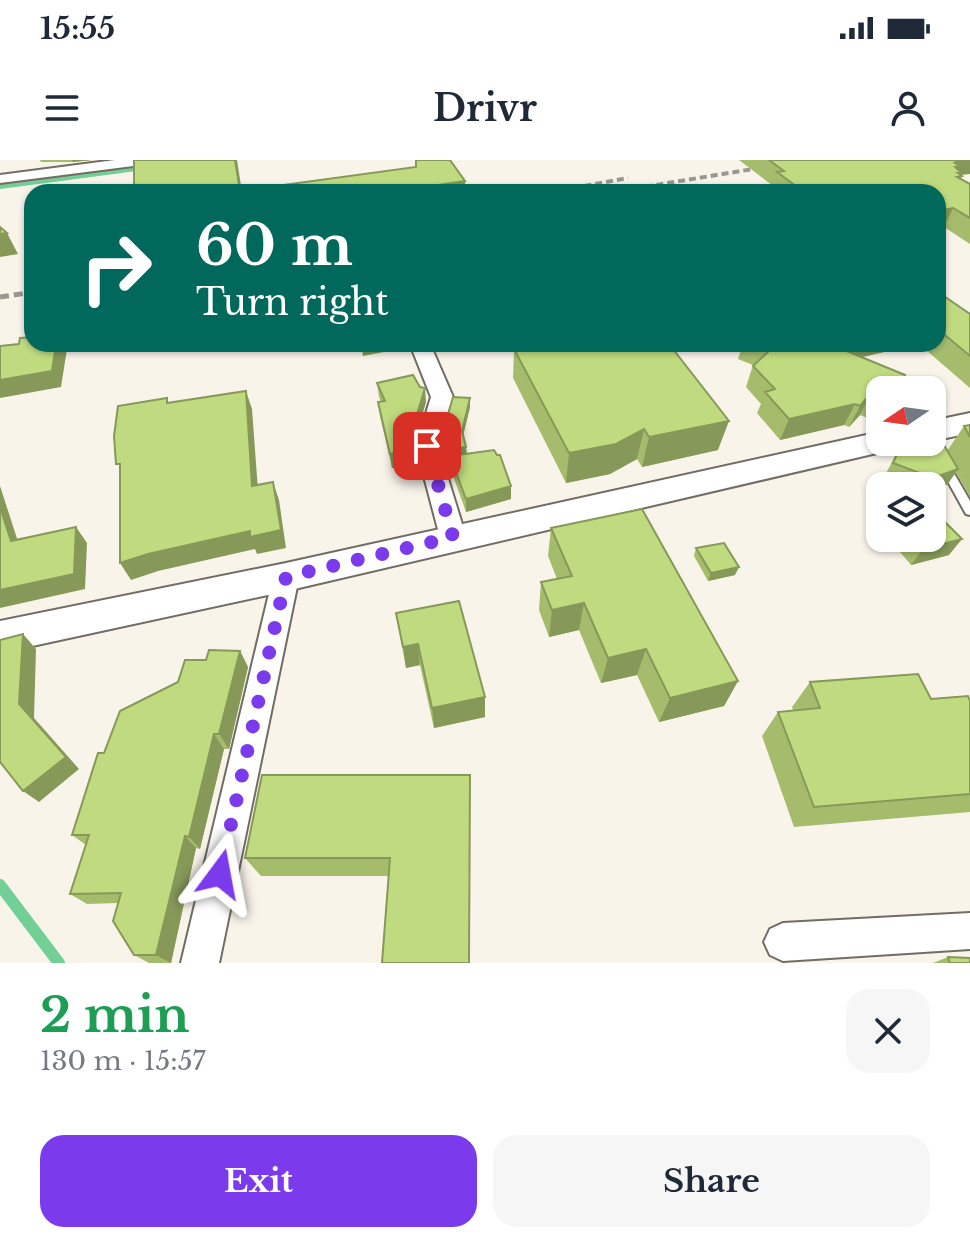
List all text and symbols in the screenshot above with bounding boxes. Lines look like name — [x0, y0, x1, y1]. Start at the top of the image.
text: 15:55 — [40, 10, 115, 47]
icon: menu — [40, 86, 84, 130]
text: Drivr — [433, 86, 537, 131]
icon: person — [886, 86, 930, 130]
text: 60 m — [196, 211, 353, 280]
icon: right — [64, 216, 168, 320]
text: Turn right — [196, 280, 389, 325]
north arrow — [866, 376, 946, 456]
map controls — [866, 376, 946, 552]
pin — [393, 412, 461, 480]
icon: arrive — [405, 424, 449, 468]
button: layers — [866, 472, 946, 552]
position arrow — [178, 832, 262, 916]
text: 2 min — [40, 985, 189, 1045]
button: close — [846, 989, 930, 1073]
text: 130 m · 15:57 — [40, 1045, 205, 1077]
button: Exit — [40, 1135, 477, 1227]
button: Share — [493, 1135, 930, 1227]

